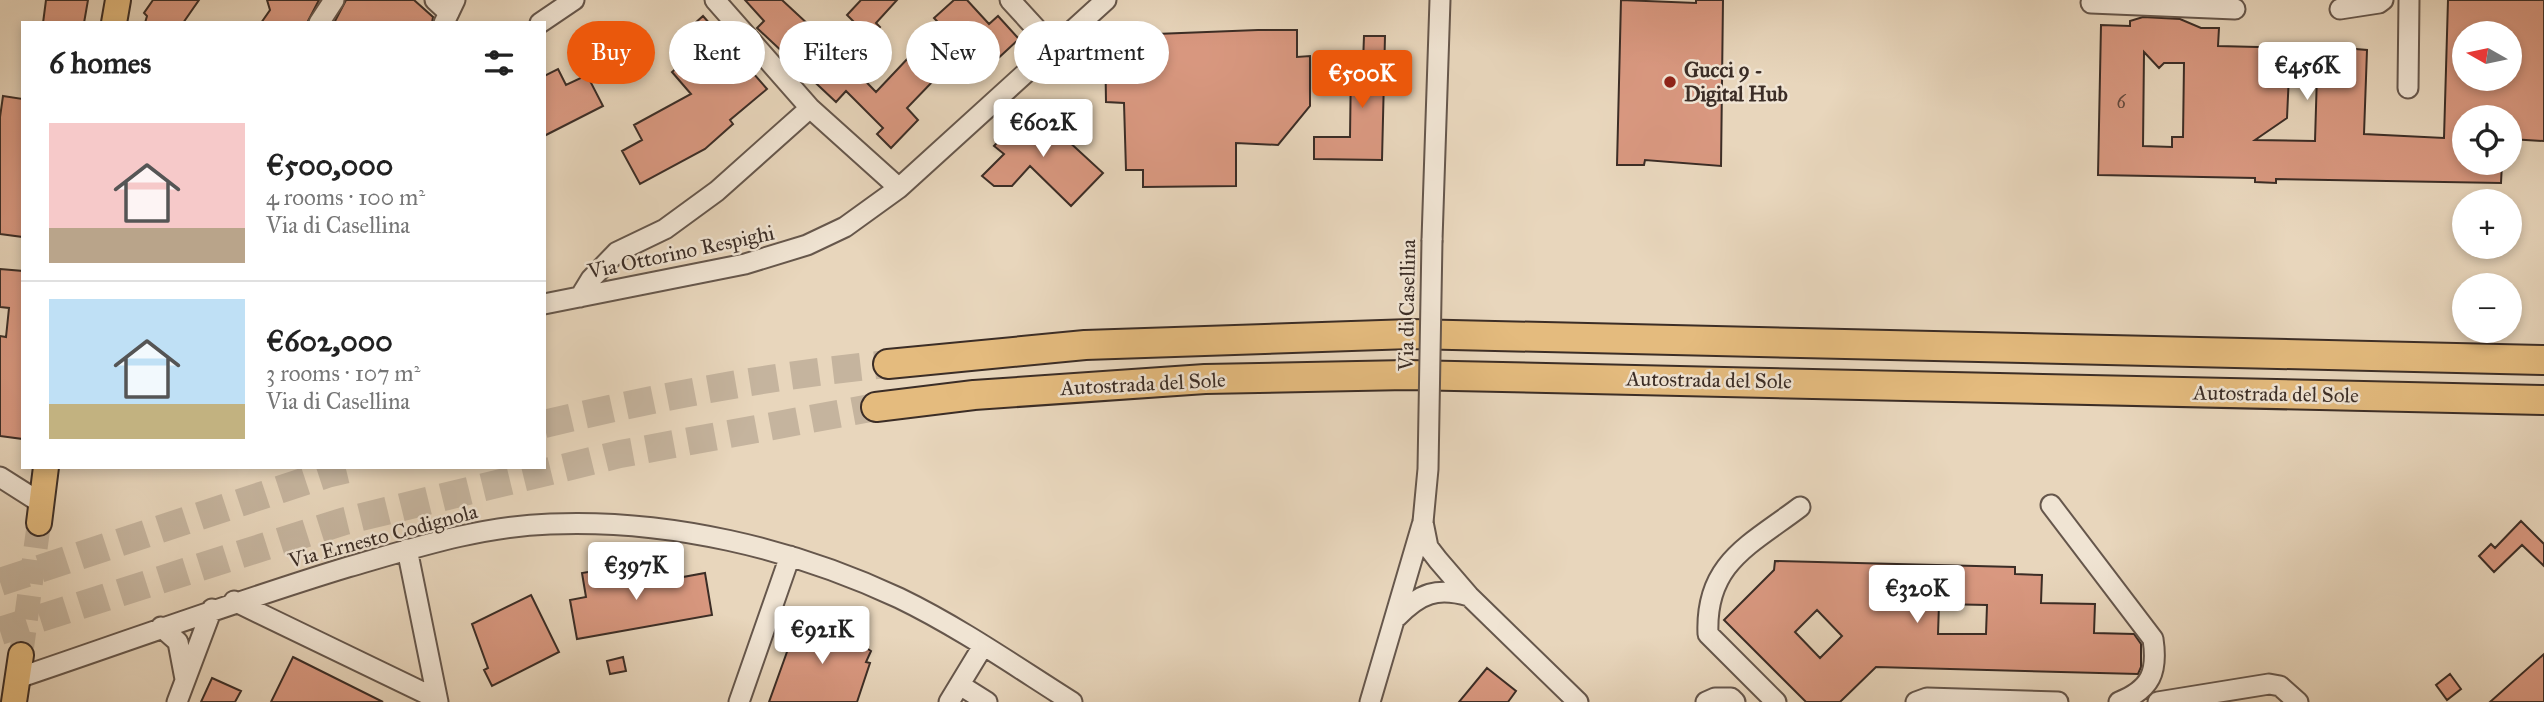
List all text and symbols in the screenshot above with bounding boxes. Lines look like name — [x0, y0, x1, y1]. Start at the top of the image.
chip: Buy — [567, 21, 655, 84]
chip: Rent — [669, 21, 765, 84]
chip: Filters — [779, 21, 892, 84]
chip: New — [906, 21, 1000, 84]
chip: Apartment — [1014, 21, 1169, 84]
north arrow — [2452, 21, 2522, 91]
map controls — [2452, 21, 2522, 343]
pin: €456K — [2258, 42, 2356, 102]
icon: filters — [480, 44, 518, 82]
text: 6 homes — [49, 45, 151, 81]
pin: €500K — [1313, 50, 1411, 110]
text: €456K — [2274, 51, 2340, 79]
place label: Gucci 9 - Digital Hub — [1684, 57, 1788, 107]
text: €500K — [1328, 59, 1396, 87]
marker: Gucci 9 - Digital Hub — [1662, 74, 1678, 90]
house number: 6 — [2116, 91, 2126, 113]
pin: €602K — [994, 100, 1092, 159]
button: locate — [2452, 105, 2522, 175]
text: €602K — [1010, 108, 1076, 136]
text: €500,000 — [266, 147, 393, 183]
icon: home — [105, 151, 189, 235]
text: 4 rooms · 100 m² — [266, 183, 425, 211]
button: + — [2452, 189, 2522, 259]
text: Via di Casellina — [266, 211, 410, 239]
street label: Via Ottorino Respighi — [584, 219, 777, 285]
street label: Via di Casellina — [1393, 239, 1421, 372]
button: − — [2452, 273, 2522, 343]
text: €602,000 — [266, 323, 393, 359]
icon: home — [105, 327, 189, 411]
text: 3 rooms · 107 m² — [266, 359, 420, 387]
street label: Autostrada del Sole — [1625, 366, 1792, 394]
street label: Autostrada del Sole — [1059, 367, 1227, 401]
street label: Autostrada del Sole — [2192, 380, 2359, 408]
text: Via di Casellina — [266, 387, 410, 415]
street label: Via Ernesto Codignola — [285, 498, 481, 574]
pin: €397K — [587, 542, 685, 602]
text: €397K — [604, 551, 668, 579]
pin: €320K — [1868, 566, 1966, 625]
text: €320K — [1885, 574, 1949, 602]
pin: €921K — [773, 606, 871, 666]
text: €921K — [790, 615, 854, 643]

